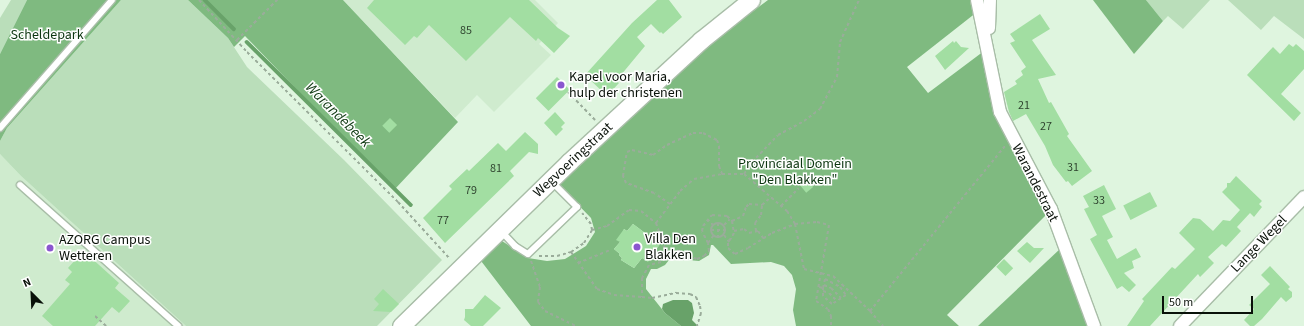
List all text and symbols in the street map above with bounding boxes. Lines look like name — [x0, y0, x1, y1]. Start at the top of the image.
house number: 85 — [460, 24, 472, 38]
park label: Scheldepark — [10, 27, 84, 43]
place label: Kapel voor Maria, hulp der christenen — [569, 69, 682, 102]
water label: Warandebeek — [302, 79, 374, 151]
marker: Kapel voor Maria, hulp der christenen — [556, 80, 566, 90]
house number: 21 — [1018, 99, 1030, 113]
street label: Wegvoeringstraat — [530, 119, 616, 201]
house number: 27 — [1040, 120, 1052, 134]
street label: Warandestraat — [1008, 141, 1062, 225]
park label: Provinciaal Domein "Den Blakken" — [738, 156, 852, 188]
house number: 31 — [1067, 161, 1079, 175]
house number: 81 — [490, 162, 502, 176]
house number: 79 — [465, 184, 477, 198]
house number: 33 — [1093, 194, 1105, 208]
street label: Lange Wegel — [1227, 212, 1291, 276]
house number: 77 — [437, 214, 449, 228]
place label: Villa Den Blakken — [645, 231, 696, 264]
place label: AZORG Campus Wetteren — [59, 232, 150, 264]
marker: AZORG Campus Wetteren — [44, 242, 56, 254]
marker: Villa Den Blakken — [632, 242, 642, 252]
north arrow — [12, 274, 52, 314]
text: N — [21, 274, 33, 291]
scale bar — [1164, 288, 1255, 314]
text: 50 m — [1169, 294, 1193, 311]

